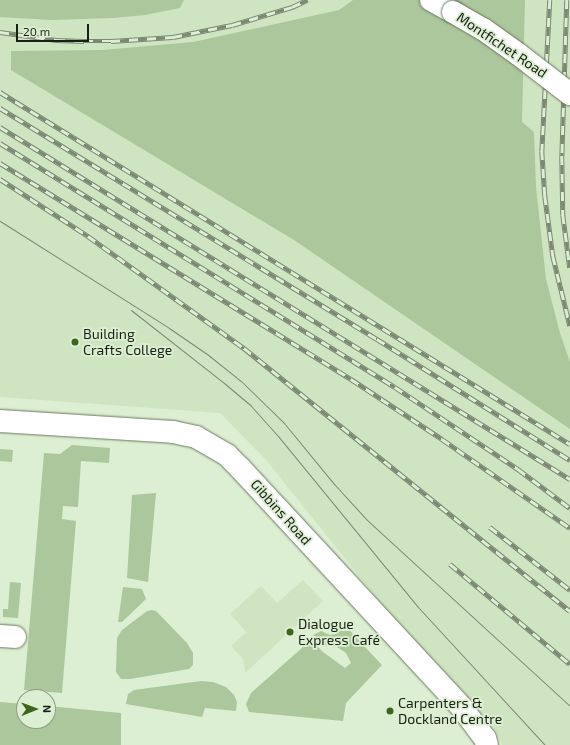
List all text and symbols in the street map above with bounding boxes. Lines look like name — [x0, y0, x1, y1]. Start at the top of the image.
street label: Montfichet Road — [454, 9, 550, 81]
scale bar — [18, 16, 91, 42]
text: 20 m — [23, 24, 50, 38]
place label: Building Crafts College — [83, 326, 172, 358]
marker: Building Crafts College — [70, 337, 80, 347]
street label: Gibbins Road — [247, 476, 315, 548]
place label: Dialogue Express Café — [298, 616, 380, 648]
marker: Dialogue Express Café — [285, 627, 295, 637]
north arrow — [16, 689, 56, 729]
place label: Carpenters & Dockland Centre — [398, 695, 502, 728]
text: N — [41, 705, 54, 713]
marker: Carpenters & Dockland Centre — [385, 706, 395, 716]

